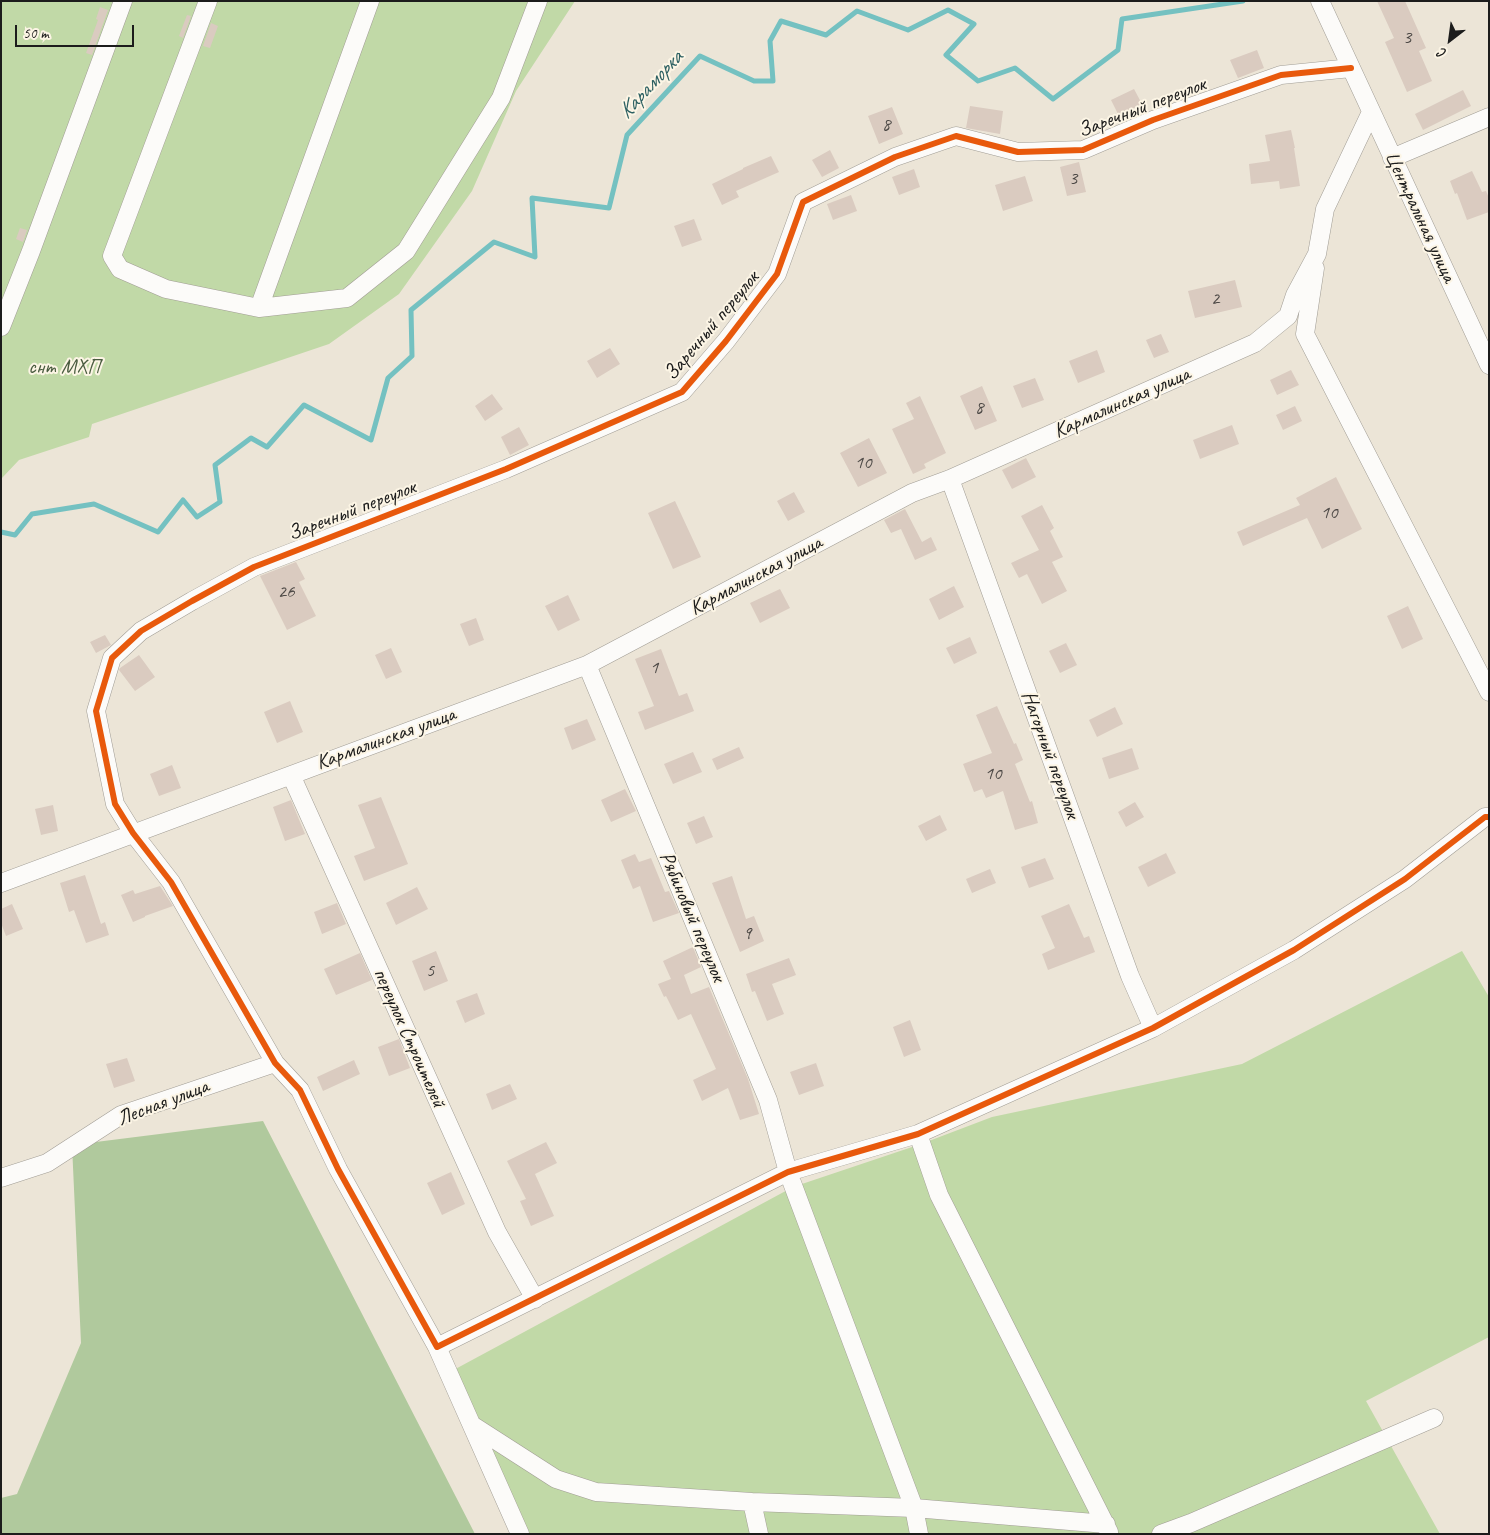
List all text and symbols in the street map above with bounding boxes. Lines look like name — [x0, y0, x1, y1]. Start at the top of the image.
scale bar — [18, 15, 136, 47]
north arrow — [1425, 15, 1475, 65]
text: 50 m — [23, 24, 49, 43]
house number: 3 — [1403, 27, 1411, 49]
text: С — [1435, 44, 1449, 63]
water label: Караморка — [613, 45, 689, 125]
street label: Заречный переулок — [1075, 72, 1209, 144]
house number: 8 — [882, 114, 890, 136]
street label: Центральная улица — [1379, 147, 1461, 287]
house number: 3 — [1069, 168, 1077, 190]
street label: Заречный переулок — [659, 266, 765, 386]
house number: 2 — [1211, 288, 1219, 310]
park label: снт МХП — [28, 354, 100, 380]
street label: Кармалинская улица — [1050, 362, 1194, 444]
house number: 8 — [975, 397, 983, 419]
house number: 10 — [854, 452, 872, 474]
street label: Заречный переулок — [285, 475, 419, 547]
house number: 10 — [1320, 502, 1338, 524]
street label: Кармалинская улица — [685, 531, 827, 621]
house number: 26 — [277, 581, 295, 603]
house number: 1 — [650, 657, 658, 679]
street label: Нагорный переулок — [1015, 688, 1085, 822]
street label: Кармалинская улица — [313, 702, 459, 776]
house number: 10 — [984, 763, 1002, 785]
street label: Рябиновый переулок — [653, 848, 731, 986]
house number: 9 — [743, 923, 751, 945]
house number: 5 — [426, 960, 434, 982]
street label: переулок Строителей — [367, 964, 451, 1112]
street label: Лесная улица — [114, 1074, 212, 1132]

